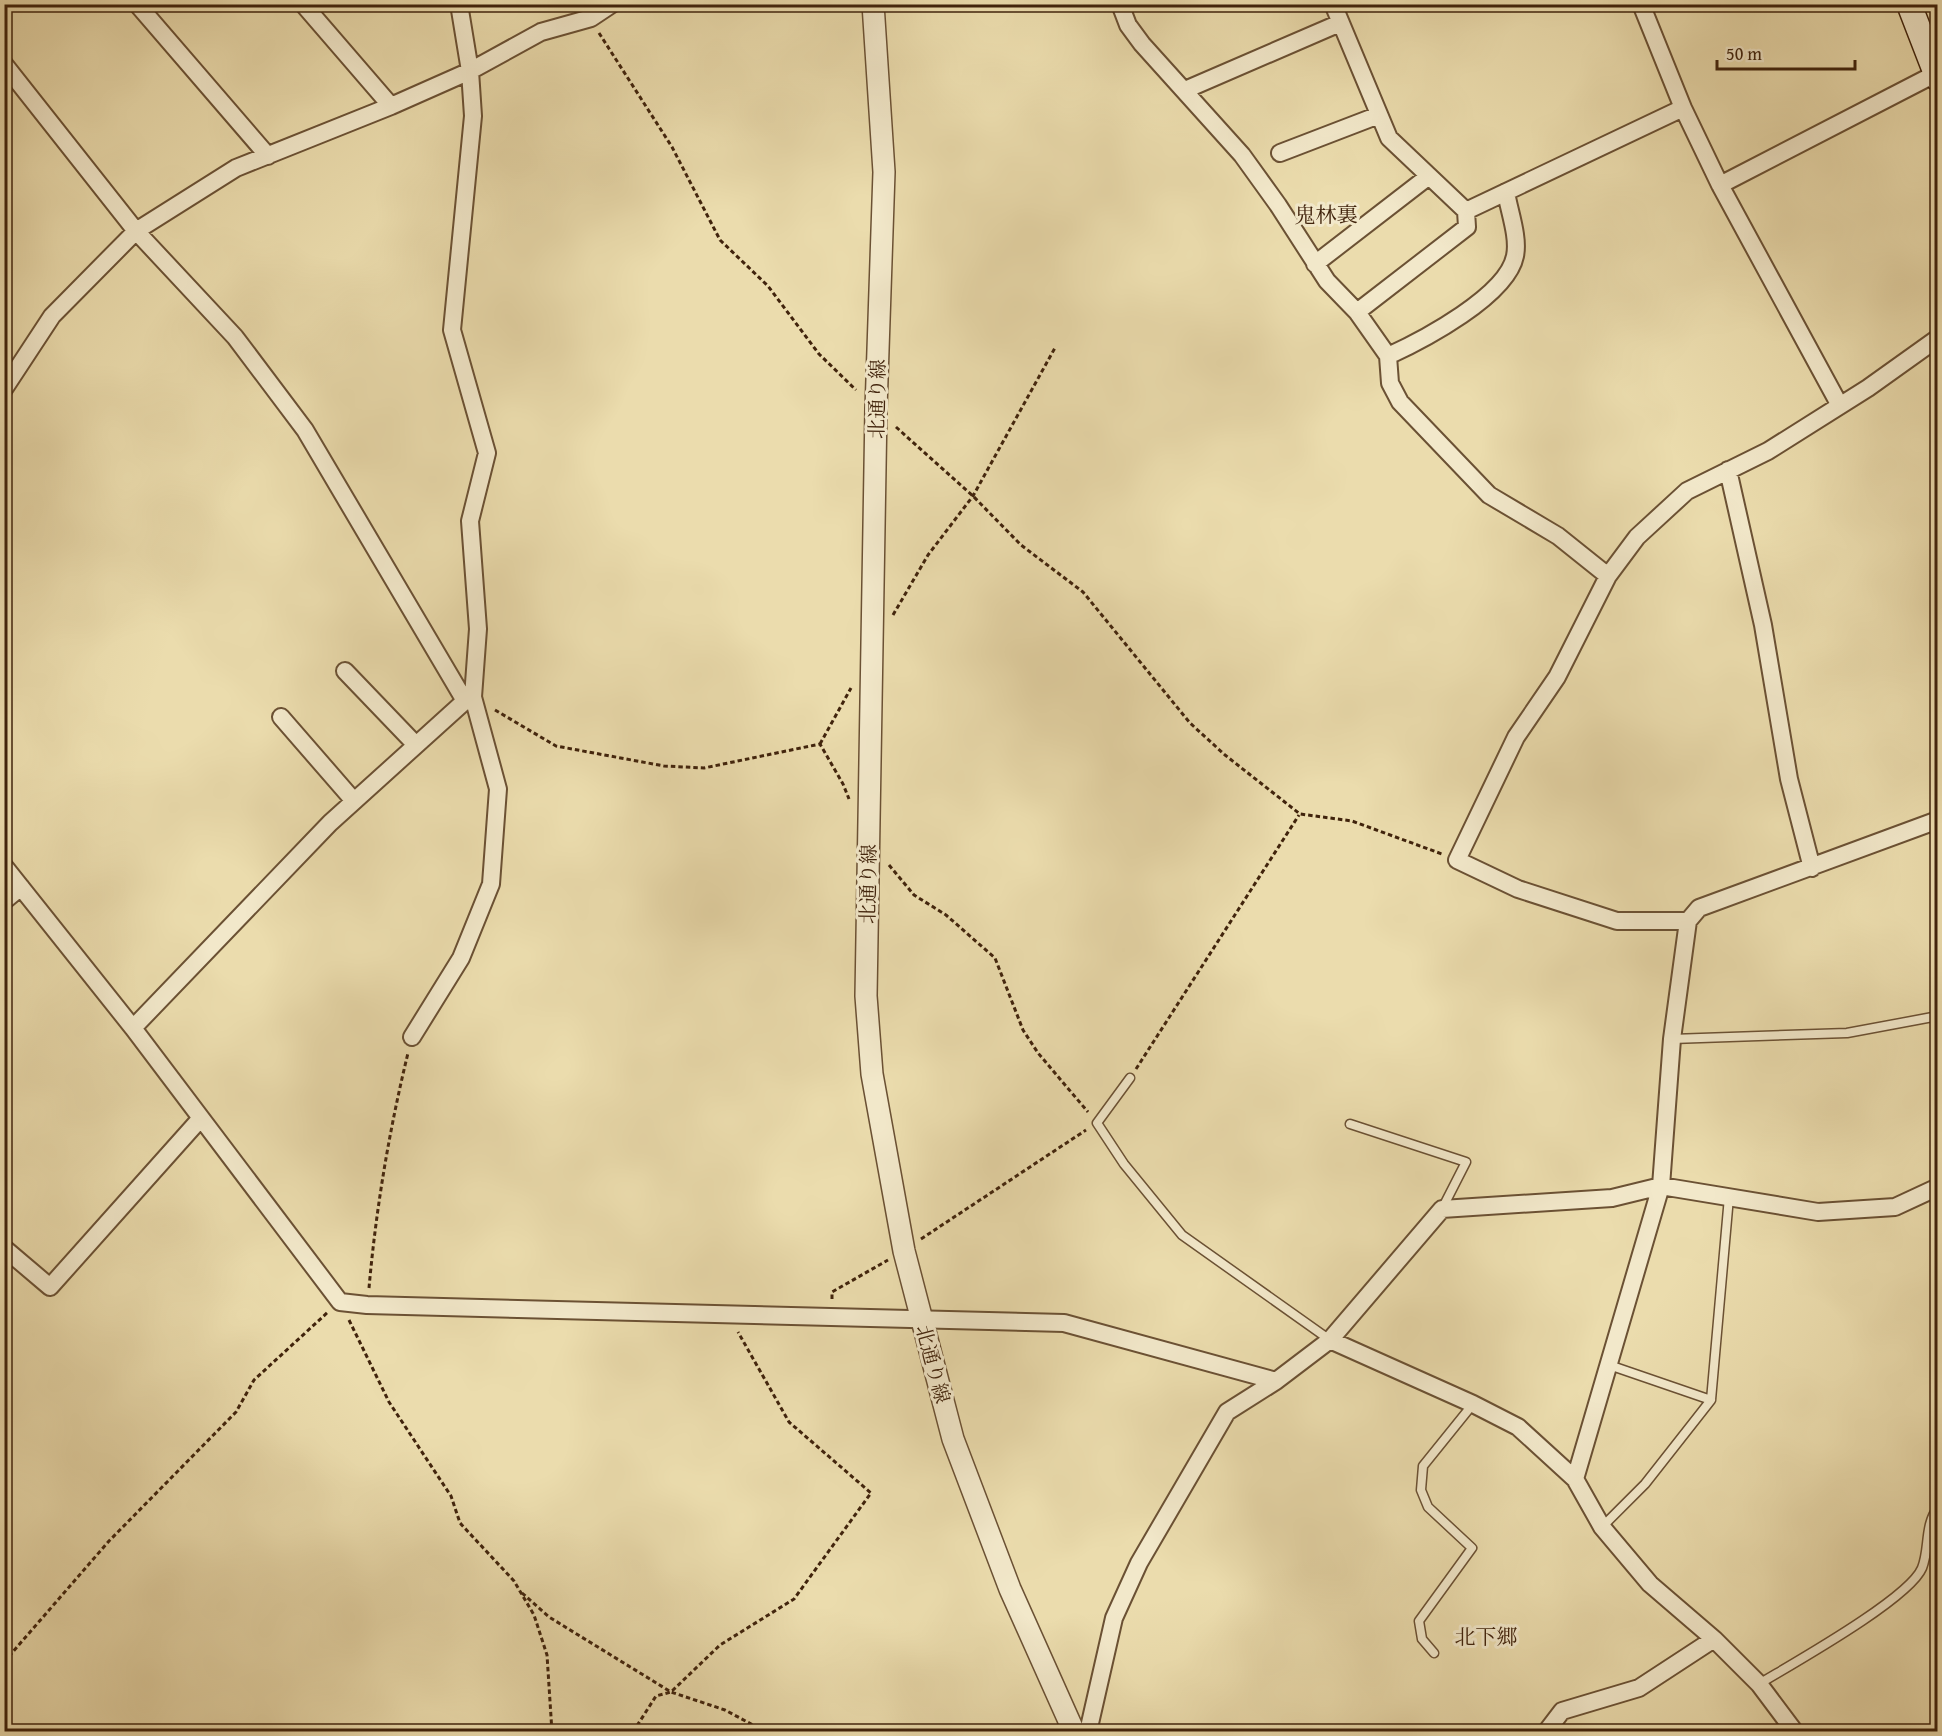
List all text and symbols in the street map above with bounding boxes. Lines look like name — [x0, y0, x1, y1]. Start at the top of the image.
scale bar — [1717, 33, 1855, 71]
text: 50 m — [1726, 40, 1762, 67]
district label: 鬼林裏 — [1295, 199, 1358, 230]
street label: 北通り線 — [861, 359, 892, 439]
street label: 北通り線 — [852, 844, 883, 924]
street label: 北通り線 — [909, 1321, 958, 1406]
district label: 北下郷 — [1455, 1621, 1518, 1652]

